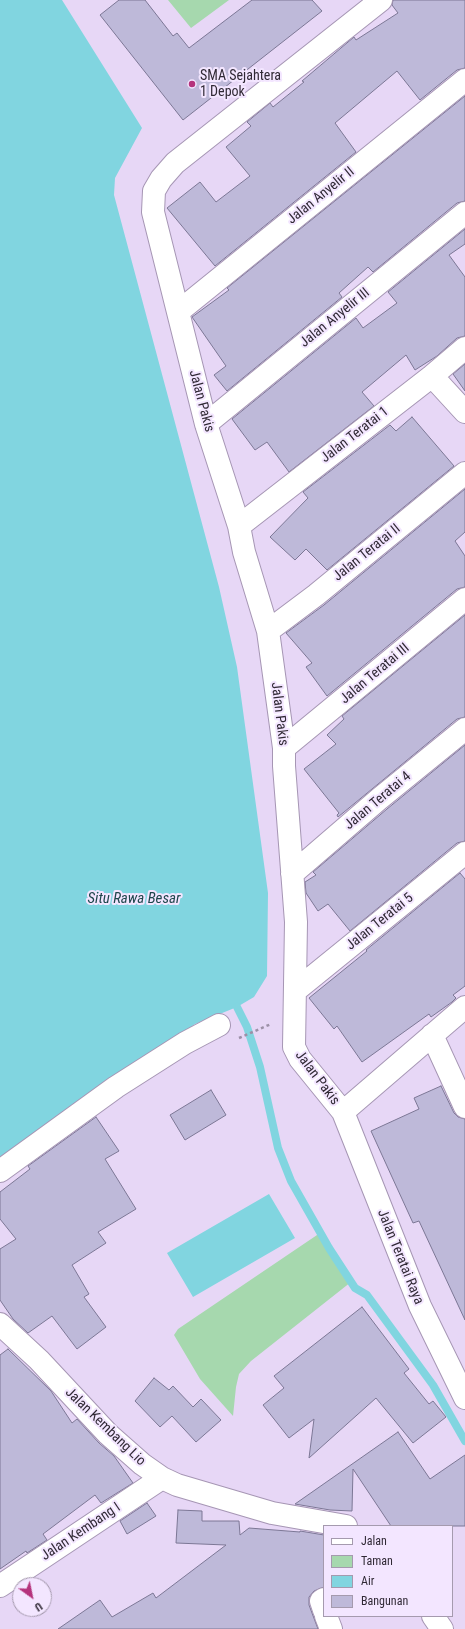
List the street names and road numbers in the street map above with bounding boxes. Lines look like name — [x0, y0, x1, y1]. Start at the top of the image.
street label: Jalan Anyelir II — [284, 164, 358, 228]
street label: Jalan Anyelir III — [297, 285, 373, 351]
street label: Jalan Pakis — [185, 368, 217, 434]
street label: Jalan Teratai 1 — [318, 403, 392, 467]
street label: Jalan Teratai II — [330, 521, 404, 585]
street label: Jalan Teratai III — [337, 640, 413, 708]
street label: Jalan Pakis — [267, 681, 291, 747]
street label: Jalan Teratai 4 — [341, 768, 415, 834]
street label: Jalan Teratai 5 — [343, 890, 417, 954]
street label: Jalan Pakis — [291, 1048, 343, 1108]
street label: Jalan Teratai Raya — [373, 1207, 427, 1307]
street label: Jalan Kembang Lio — [61, 1384, 149, 1470]
street label: Jalan Kembang I — [38, 1499, 124, 1565]

